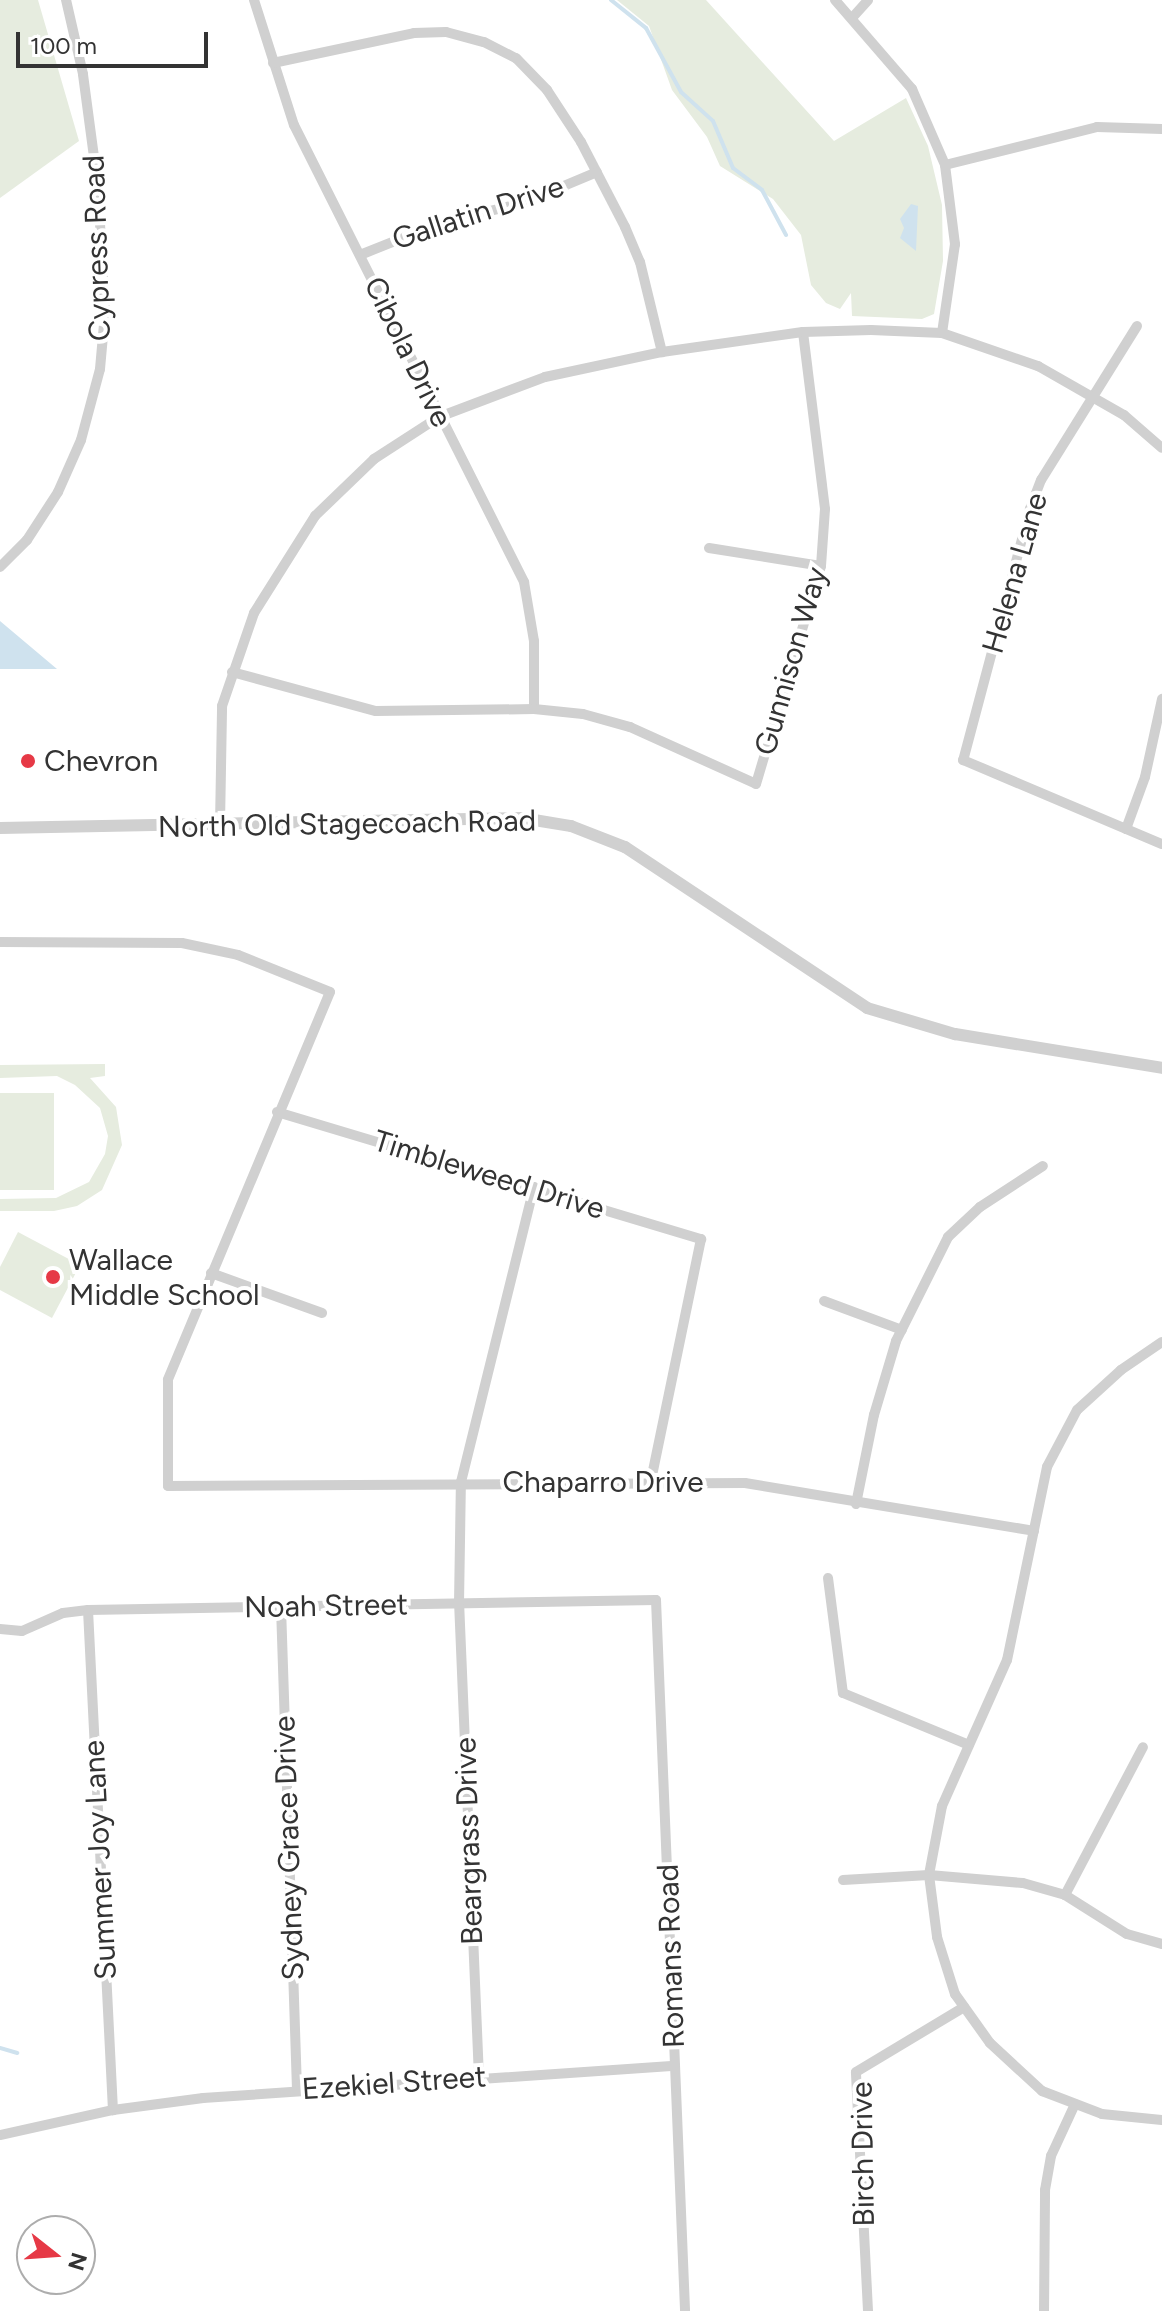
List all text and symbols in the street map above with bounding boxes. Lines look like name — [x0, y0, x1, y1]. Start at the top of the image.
scale bar — [20, 16, 212, 66]
text: 100 m — [30, 31, 97, 60]
street label: Cypress Road — [76, 154, 118, 342]
street label: Gallatin Drive — [388, 168, 568, 258]
street label: Cibola Drive — [356, 271, 460, 433]
street label: Helena Lane — [975, 489, 1055, 657]
street label: Gunnison Way — [747, 563, 835, 759]
place label: Chevron — [44, 743, 158, 779]
marker: Chevron — [19, 752, 37, 770]
street label: North Old Stagecoach Road — [157, 803, 537, 845]
street label: Timbleweed Drive — [369, 1123, 609, 1227]
place label: Wallace Middle School — [69, 1242, 260, 1312]
marker: Wallace Middle School — [44, 1268, 62, 1286]
street label: Chaparro Drive — [502, 1464, 704, 1500]
street label: Noah Street — [244, 1587, 408, 1625]
street label: Sydney Grace Drive — [266, 1715, 312, 1981]
street label: Beargrass Drive — [447, 1736, 491, 1946]
street label: Summer Joy Lane — [76, 1739, 124, 1981]
street label: Romans Road — [650, 1863, 692, 2049]
street label: Ezekiel Street — [301, 2059, 487, 2107]
street label: Birch Drive — [844, 2081, 882, 2227]
north arrow — [16, 2215, 96, 2295]
text: N — [62, 2249, 93, 2274]

